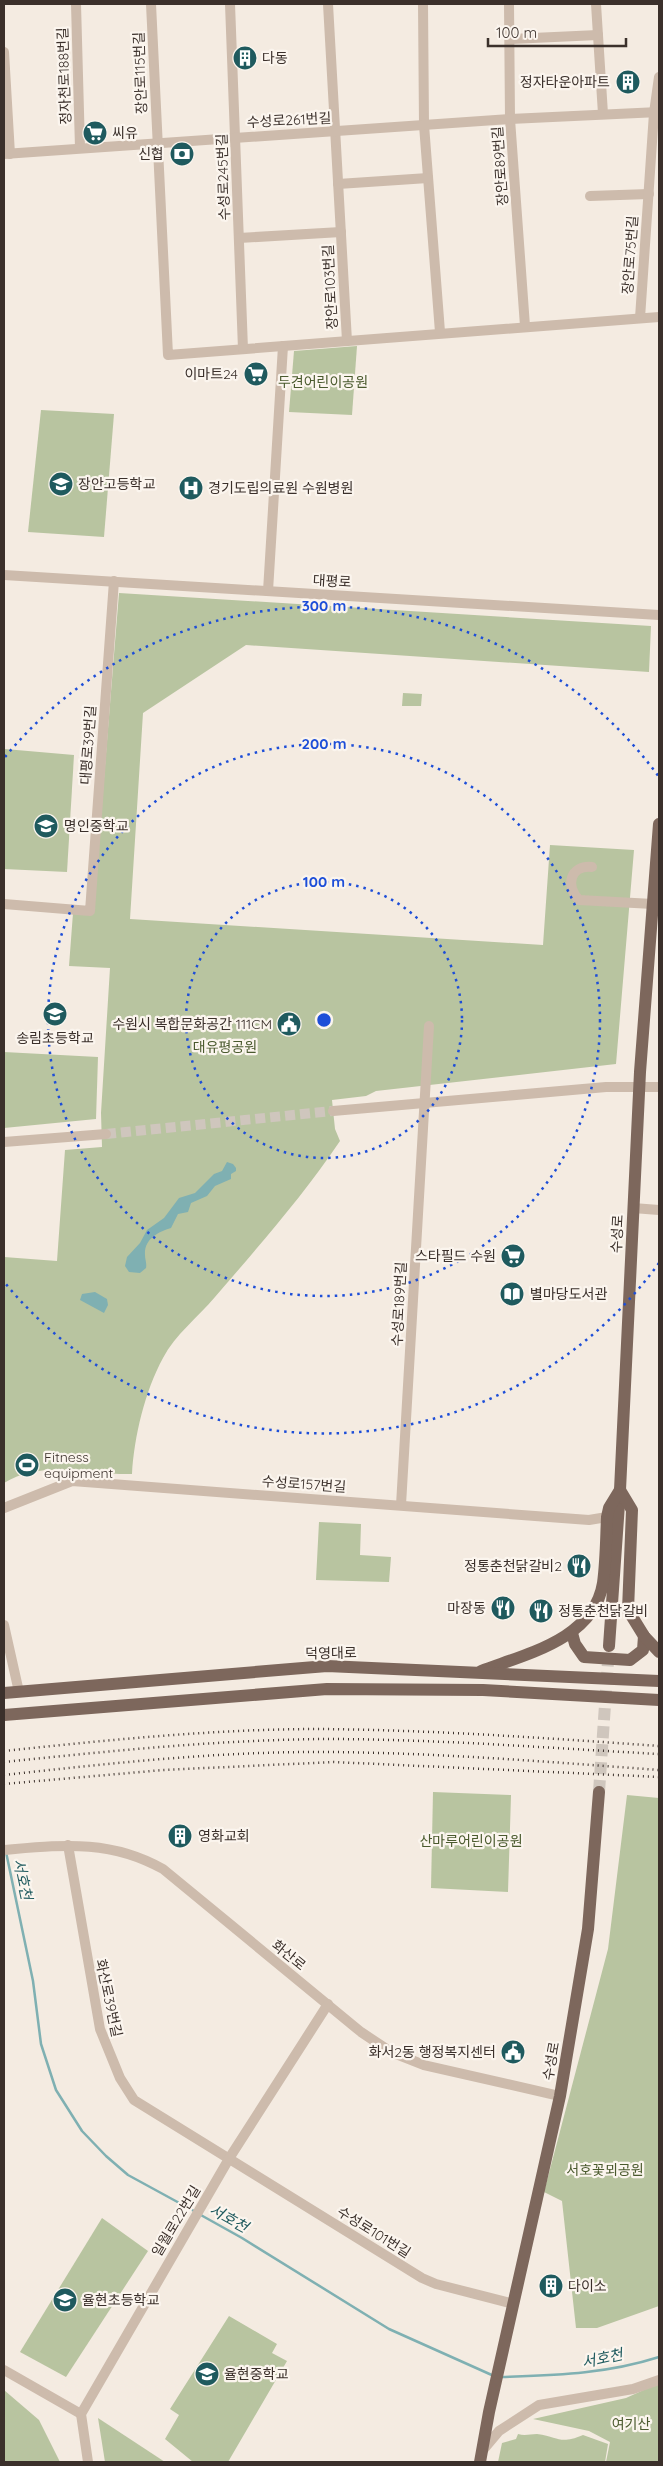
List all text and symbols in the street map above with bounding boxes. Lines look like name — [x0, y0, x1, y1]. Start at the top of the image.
scale bar — [488, 15, 626, 47]
text: 100 m — [496, 23, 537, 42]
street label: 정자천로188번길 — [53, 27, 75, 125]
street label: 장안로115번길 — [130, 32, 150, 114]
building icon: 다동 — [232, 45, 258, 71]
place label: 다동 — [262, 49, 288, 67]
building icon: 정자타운아파트 — [615, 69, 641, 95]
place label: 정자타운아파트 — [520, 73, 610, 91]
street label: 수성로261번길 — [246, 109, 332, 131]
supermarket icon: 씨유 — [82, 120, 108, 146]
place label: 씨유 — [112, 124, 138, 142]
street label: 장안로89번길 — [488, 126, 512, 206]
street label: 수성로245번길 — [212, 133, 234, 221]
bank icon: 신협 — [169, 141, 195, 167]
place label: 신협 — [138, 145, 164, 163]
street label: 장안로75번길 — [618, 215, 642, 295]
street label: 장안로103번길 — [319, 244, 341, 330]
supermarket icon: 이마트24 — [243, 361, 269, 387]
place label: 이마트24 — [184, 365, 238, 383]
park label: 두견어린이공원 — [278, 373, 368, 391]
school or university icon: 장안고등학교 — [48, 471, 74, 497]
place label: 장안고등학교 — [78, 475, 155, 493]
hospital icon: 경기도립의료원 수원병원 — [178, 475, 204, 501]
place label: 경기도립의료원 수원병원 — [208, 479, 354, 497]
street label: 대평로 — [312, 571, 352, 591]
text: 300 m — [302, 596, 346, 615]
street label: 대평로39번길 — [76, 705, 100, 785]
text: 200 m — [302, 734, 347, 753]
school or university icon: 명인중학교 — [33, 813, 59, 839]
place label: 명인중학교 — [64, 817, 129, 835]
text: 100 m — [303, 872, 345, 891]
school or university icon: 송림초등학교 — [42, 1001, 68, 1027]
public building icon: 수원시 복합문화공간 111CM — [276, 1011, 302, 1037]
centre of rings — [315, 1011, 333, 1029]
place label: 수원시 복합문화공간 111CM — [112, 1015, 272, 1033]
place label: 송림초등학교 — [16, 1029, 94, 1047]
park label: 대유평공원 — [193, 1038, 257, 1056]
street label: 수성로 — [607, 1214, 627, 1254]
supermarket icon: 스타필드 수원 — [500, 1243, 526, 1269]
place label: 스타필드 수원 — [415, 1247, 496, 1265]
street label: 수성로189번길 — [388, 1261, 410, 1347]
library icon: 별마당도서관 — [499, 1281, 525, 1307]
place label: 별마당도서관 — [530, 1285, 607, 1303]
place label: Fitness equipment — [44, 1448, 114, 1482]
sports icon: Fitness equipment — [14, 1452, 40, 1478]
street label: 수성로157번길 — [261, 1472, 347, 1496]
restaurant icon: 정통춘천닭갈비2 — [566, 1553, 592, 1579]
place label: 정통춘천닭갈비2 — [464, 1557, 562, 1575]
restaurant icon: 마장동 — [490, 1595, 516, 1621]
restaurant icon: 정통춘천닭갈비 — [528, 1598, 554, 1624]
place label: 마장동 — [447, 1599, 486, 1617]
place label: 정통춘천닭갈비 — [558, 1602, 648, 1620]
street label: 덕영대로 — [305, 1644, 357, 1662]
building icon: 영화교회 — [167, 1823, 193, 1849]
place label: 영화교회 — [198, 1827, 250, 1845]
park label: 산마루어린이공원 — [419, 1832, 523, 1850]
water label: 서호천 — [9, 1857, 37, 1903]
street label: 화산로 — [268, 1936, 310, 1974]
street label: 화산로39번길 — [92, 1957, 126, 2039]
public building icon: 화서2동 행정복지센터 — [500, 2039, 526, 2065]
street label: 수성로 — [539, 2040, 563, 2082]
place label: 화서2동 행정복지센터 — [369, 2043, 496, 2061]
park label: 서호꽃뫼공원 — [566, 2161, 644, 2179]
street label: 일월로22번길 — [148, 2182, 204, 2260]
water label: 서호천 — [206, 2200, 254, 2237]
street label: 수성로101번길 — [334, 2202, 414, 2262]
building icon: 다이소 — [538, 2273, 564, 2299]
place label: 다이소 — [568, 2277, 607, 2295]
school or university icon: 율현초등학교 — [52, 2287, 78, 2313]
place label: 율현초등학교 — [82, 2291, 159, 2309]
water label: 서호천 — [580, 2344, 626, 2372]
school or university icon: 율현중학교 — [194, 2361, 220, 2387]
place label: 율현중학교 — [224, 2365, 289, 2383]
park label: 여기산 — [612, 2415, 650, 2433]

